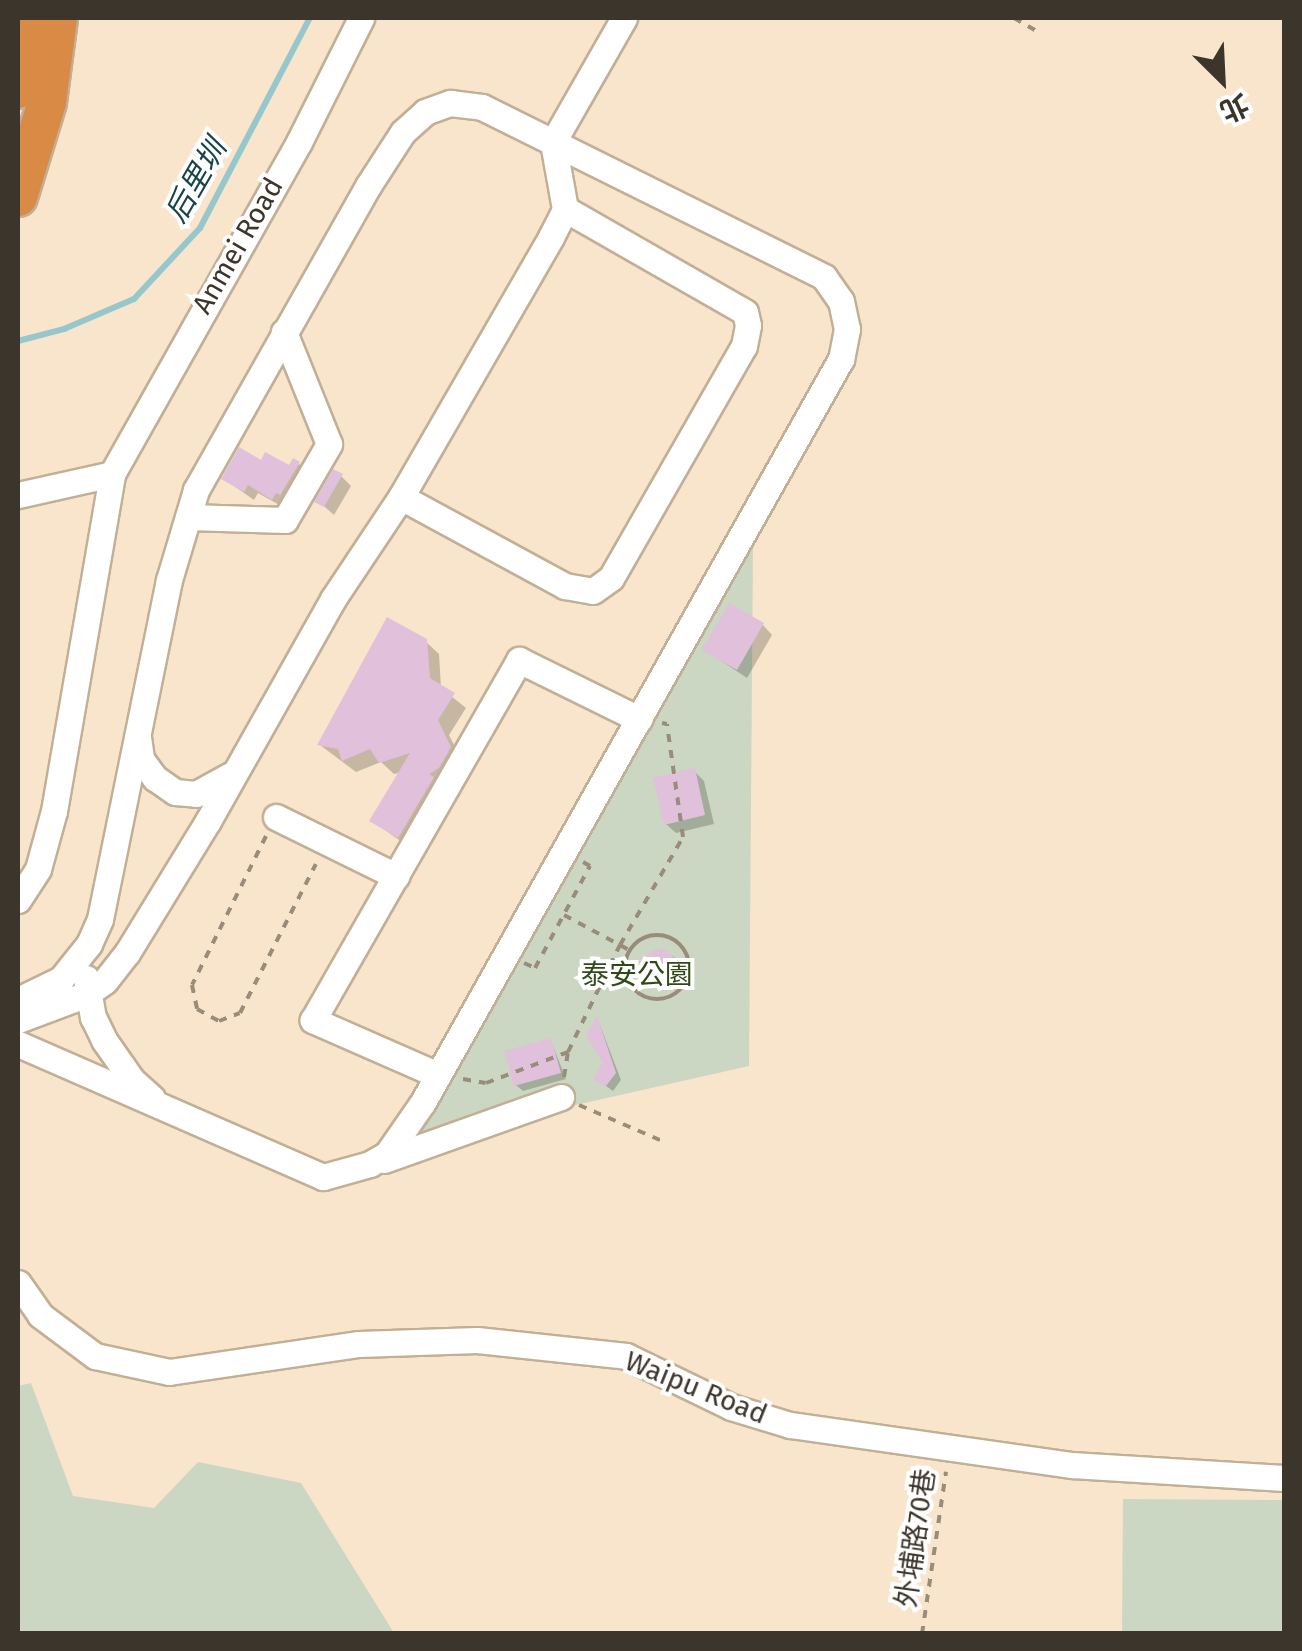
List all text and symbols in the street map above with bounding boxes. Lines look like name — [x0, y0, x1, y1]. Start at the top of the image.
north arrow — [1172, 30, 1272, 130]
text: 北 — [1215, 87, 1254, 129]
water label: 后里圳 — [158, 133, 234, 229]
street label: Anmei Road — [186, 172, 290, 320]
park label: 泰安公園 — [581, 958, 693, 992]
street label: Waipu Road — [620, 1344, 772, 1432]
street label: 外埔路70巷 — [890, 1466, 942, 1610]

